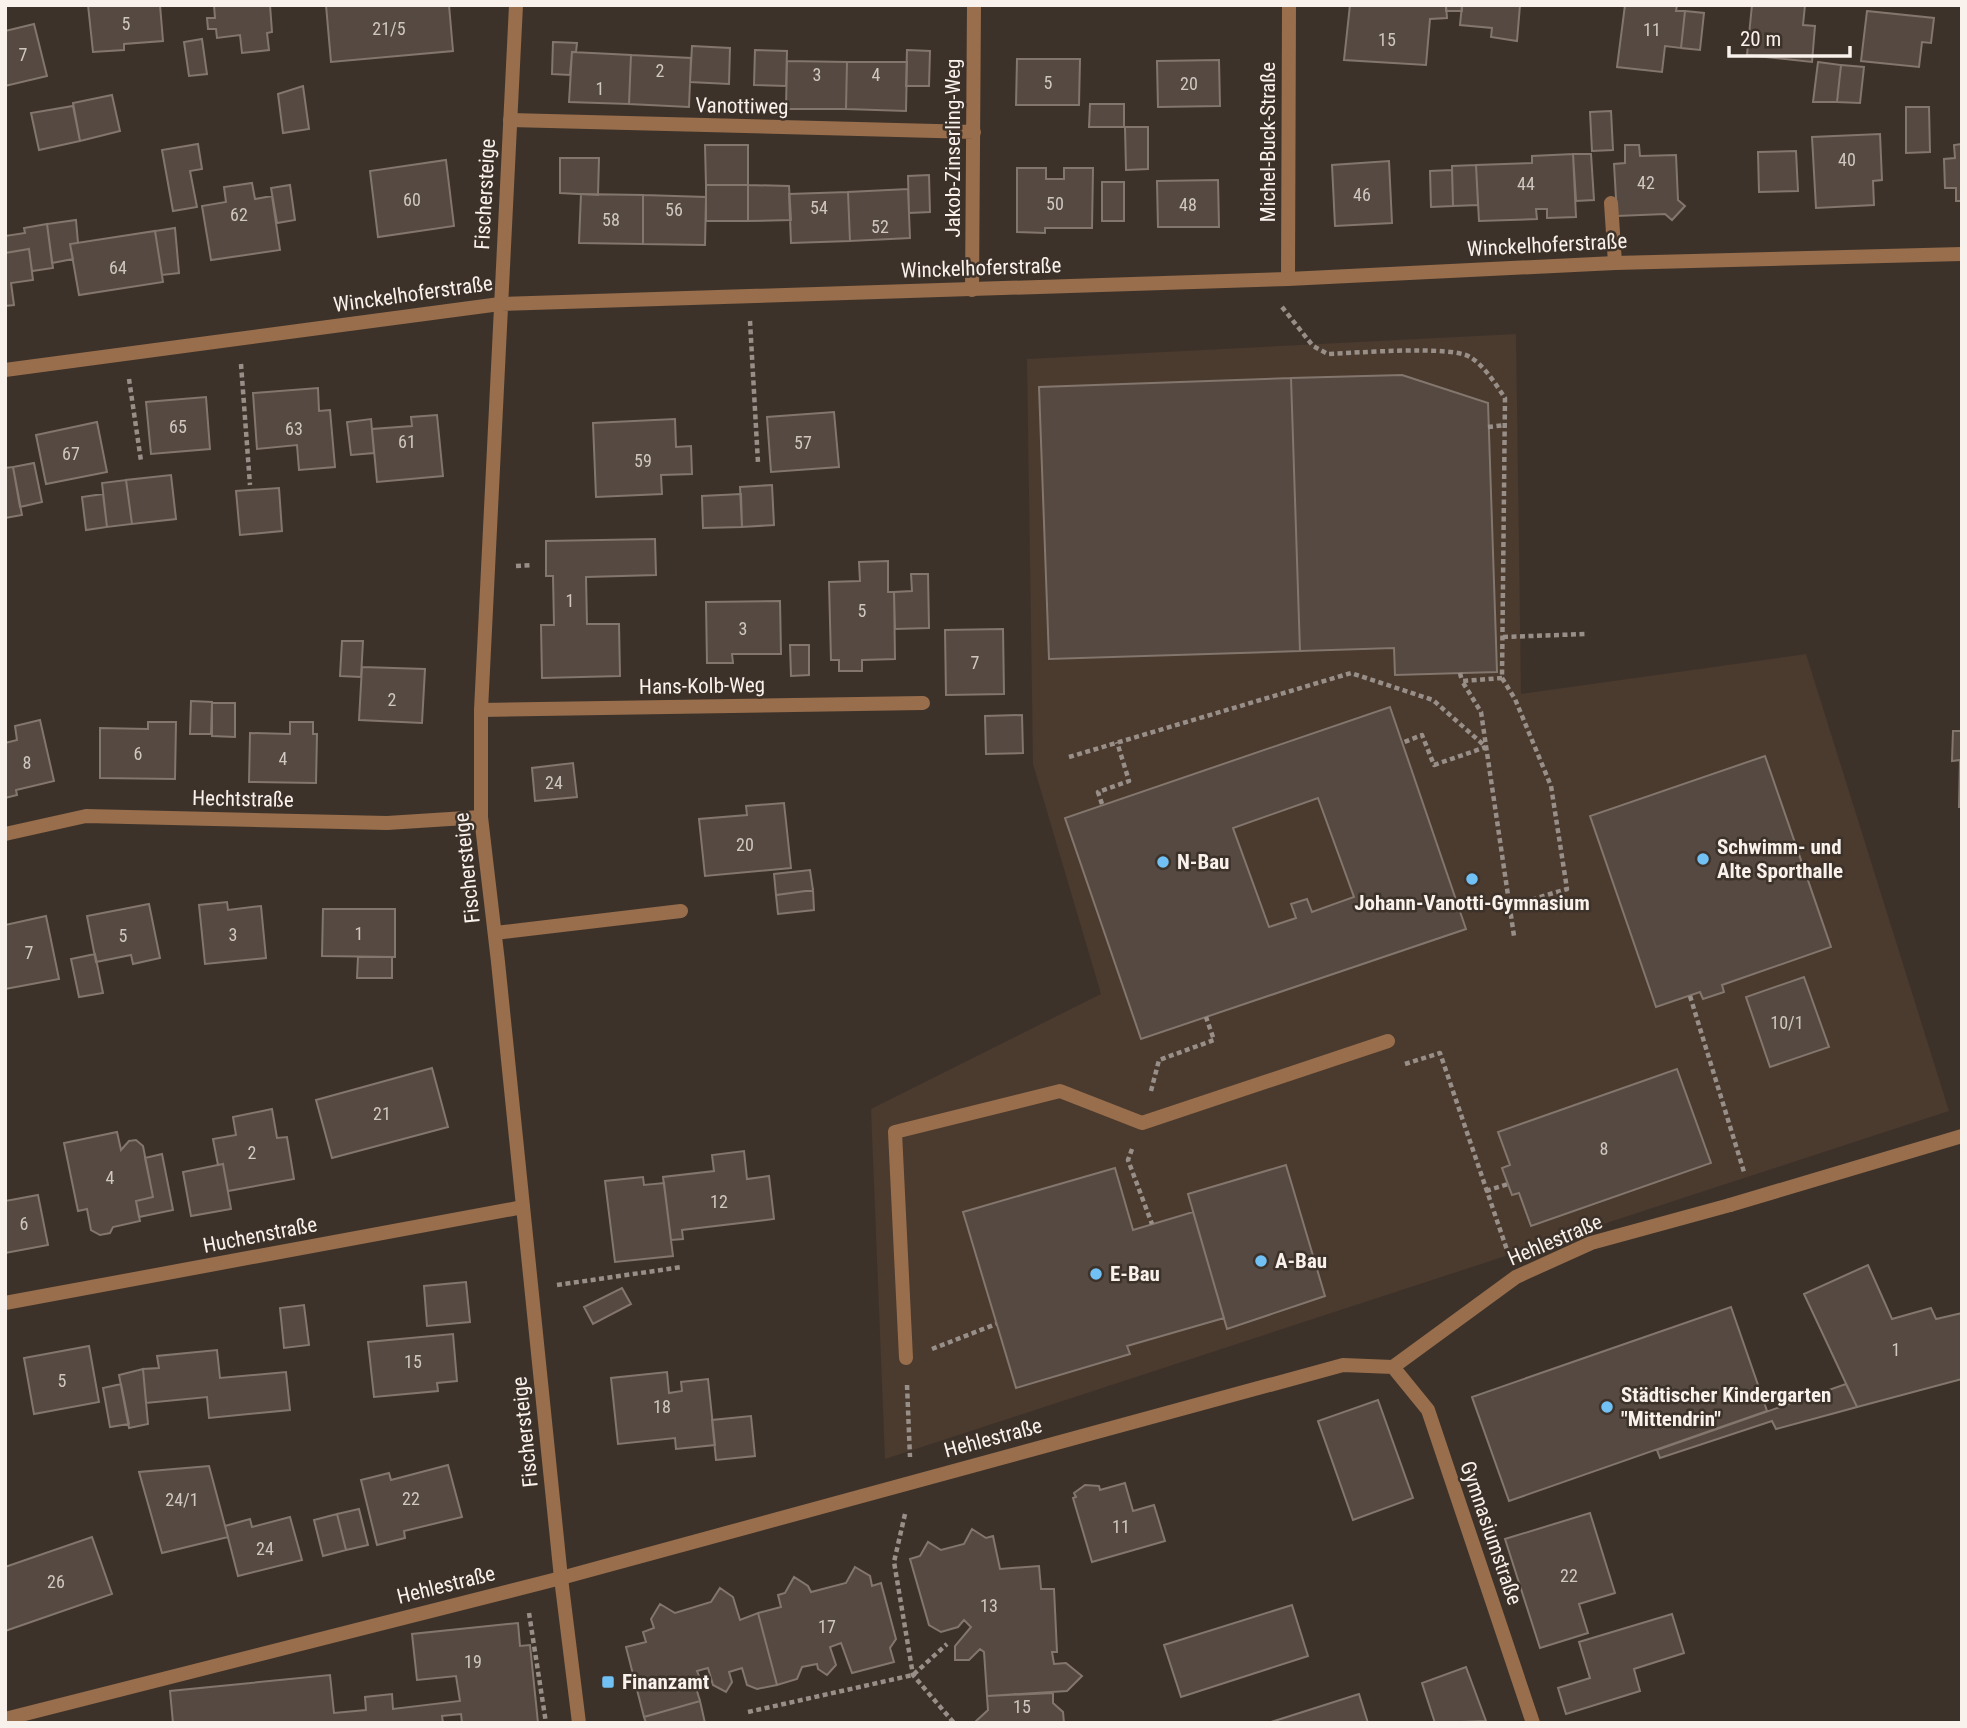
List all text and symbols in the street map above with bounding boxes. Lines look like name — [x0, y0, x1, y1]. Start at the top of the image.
house number: 5 — [122, 13, 131, 34]
scale bar — [1729, 14, 1850, 58]
house number: 21/5 — [372, 18, 406, 39]
house number: 11 — [1643, 19, 1661, 40]
text: 20 m — [1740, 27, 1781, 51]
house number: 15 — [1378, 29, 1396, 50]
house number: 7 — [19, 44, 28, 65]
street label: Jakob-Zinserling-Weg — [941, 59, 965, 237]
house number: 2 — [656, 60, 665, 81]
street label: Michel-Buck-Straße — [1256, 62, 1280, 222]
house number: 3 — [813, 64, 821, 85]
house number: 4 — [872, 64, 881, 85]
house number: 5 — [1044, 72, 1053, 93]
house number: 20 — [1180, 73, 1198, 94]
house number: 1 — [596, 78, 604, 99]
street label: Vanottiweg — [695, 93, 789, 119]
street label: Fischersteige — [470, 138, 500, 250]
house number: 40 — [1838, 149, 1856, 170]
house number: 42 — [1637, 172, 1655, 193]
house number: 44 — [1517, 173, 1535, 194]
house number: 46 — [1353, 184, 1371, 205]
house number: 60 — [403, 189, 421, 210]
house number: 50 — [1046, 193, 1064, 214]
house number: 48 — [1179, 194, 1197, 215]
house number: 54 — [810, 197, 828, 218]
house number: 56 — [665, 199, 683, 220]
house number: 62 — [230, 204, 248, 225]
house number: 58 — [602, 209, 620, 230]
house number: 52 — [871, 216, 889, 237]
street label: Winckelhoferstraße — [1466, 229, 1628, 261]
street label: Winckelhoferstraße — [900, 253, 1062, 283]
house number: 64 — [109, 257, 127, 278]
street label: Winckelhoferstraße — [332, 271, 494, 317]
house number: 65 — [169, 416, 187, 437]
house number: 63 — [285, 418, 303, 439]
house number: 61 — [398, 431, 416, 452]
house number: 57 — [794, 432, 812, 453]
house number: 67 — [62, 443, 80, 464]
house number: 59 — [634, 450, 652, 471]
house number: 1 — [566, 590, 574, 611]
house number: 5 — [858, 600, 867, 621]
house number: 3 — [739, 618, 747, 639]
house number: 7 — [971, 652, 980, 673]
street label: Hans-Kolb-Weg — [639, 673, 765, 699]
house number: 2 — [388, 689, 397, 710]
house number: 6 — [134, 743, 142, 764]
house number: 4 — [279, 748, 288, 769]
house number: 8 — [23, 752, 31, 773]
house number: 24 — [545, 772, 563, 793]
street label: Hechtstraße — [192, 786, 294, 812]
street label: Fischersteige — [449, 811, 485, 925]
house number: 20 — [736, 834, 754, 855]
place label: Schwimm- und Alte Sporthalle — [1717, 835, 1843, 883]
place label: N-Bau — [1177, 850, 1229, 874]
marker: Schwimm- und Alte Sporthalle — [1695, 851, 1711, 867]
marker: N-Bau — [1155, 854, 1171, 870]
marker: Johann-Vanotti-Gymnasium — [1464, 871, 1480, 887]
place label: Johann-Vanotti-Gymnasium — [1354, 891, 1590, 915]
house number: 1 — [355, 923, 363, 944]
house number: 3 — [229, 924, 237, 945]
house number: 5 — [119, 925, 128, 946]
house number: 7 — [25, 942, 34, 963]
house number: 10/1 — [1770, 1012, 1804, 1033]
house number: 21 — [373, 1103, 391, 1124]
house number: 8 — [1600, 1138, 1608, 1159]
house number: 2 — [248, 1142, 257, 1163]
house number: 4 — [106, 1167, 115, 1188]
house number: 12 — [710, 1191, 728, 1212]
street label: Hehlestraße — [1504, 1209, 1606, 1271]
street label: Huchenstraße — [201, 1212, 319, 1258]
house number: 6 — [20, 1213, 28, 1234]
place label: A-Bau — [1275, 1249, 1327, 1273]
marker: A-Bau — [1253, 1253, 1269, 1269]
place label: E-Bau — [1110, 1262, 1160, 1286]
marker: E-Bau — [1088, 1266, 1104, 1282]
house number: 1 — [1892, 1339, 1900, 1360]
house number: 15 — [404, 1351, 422, 1372]
house number: 5 — [58, 1370, 67, 1391]
street label: Fischersteige — [507, 1375, 543, 1489]
place label: Städtischer Kindergarten "Mittendrin" — [1621, 1383, 1831, 1431]
house number: 18 — [653, 1396, 671, 1417]
marker: Städtischer Kindergarten "Mittendrin" — [1599, 1399, 1615, 1415]
street label: Hehlestraße — [941, 1413, 1045, 1463]
street label: Gymnasiumstraße — [1455, 1458, 1527, 1608]
house number: 22 — [402, 1488, 420, 1509]
house number: 24/1 — [165, 1489, 199, 1510]
house number: 11 — [1112, 1516, 1130, 1537]
house number: 24 — [256, 1538, 274, 1559]
street label: Hehlestraße — [394, 1561, 498, 1609]
house number: 22 — [1560, 1565, 1578, 1586]
house number: 26 — [47, 1571, 65, 1592]
house number: 13 — [980, 1595, 998, 1616]
house number: 17 — [818, 1616, 836, 1637]
house number: 19 — [464, 1651, 482, 1672]
place label: Finanzamt — [622, 1670, 709, 1694]
marker: Finanzamt — [600, 1674, 616, 1690]
house number: 15 — [1013, 1696, 1031, 1717]

